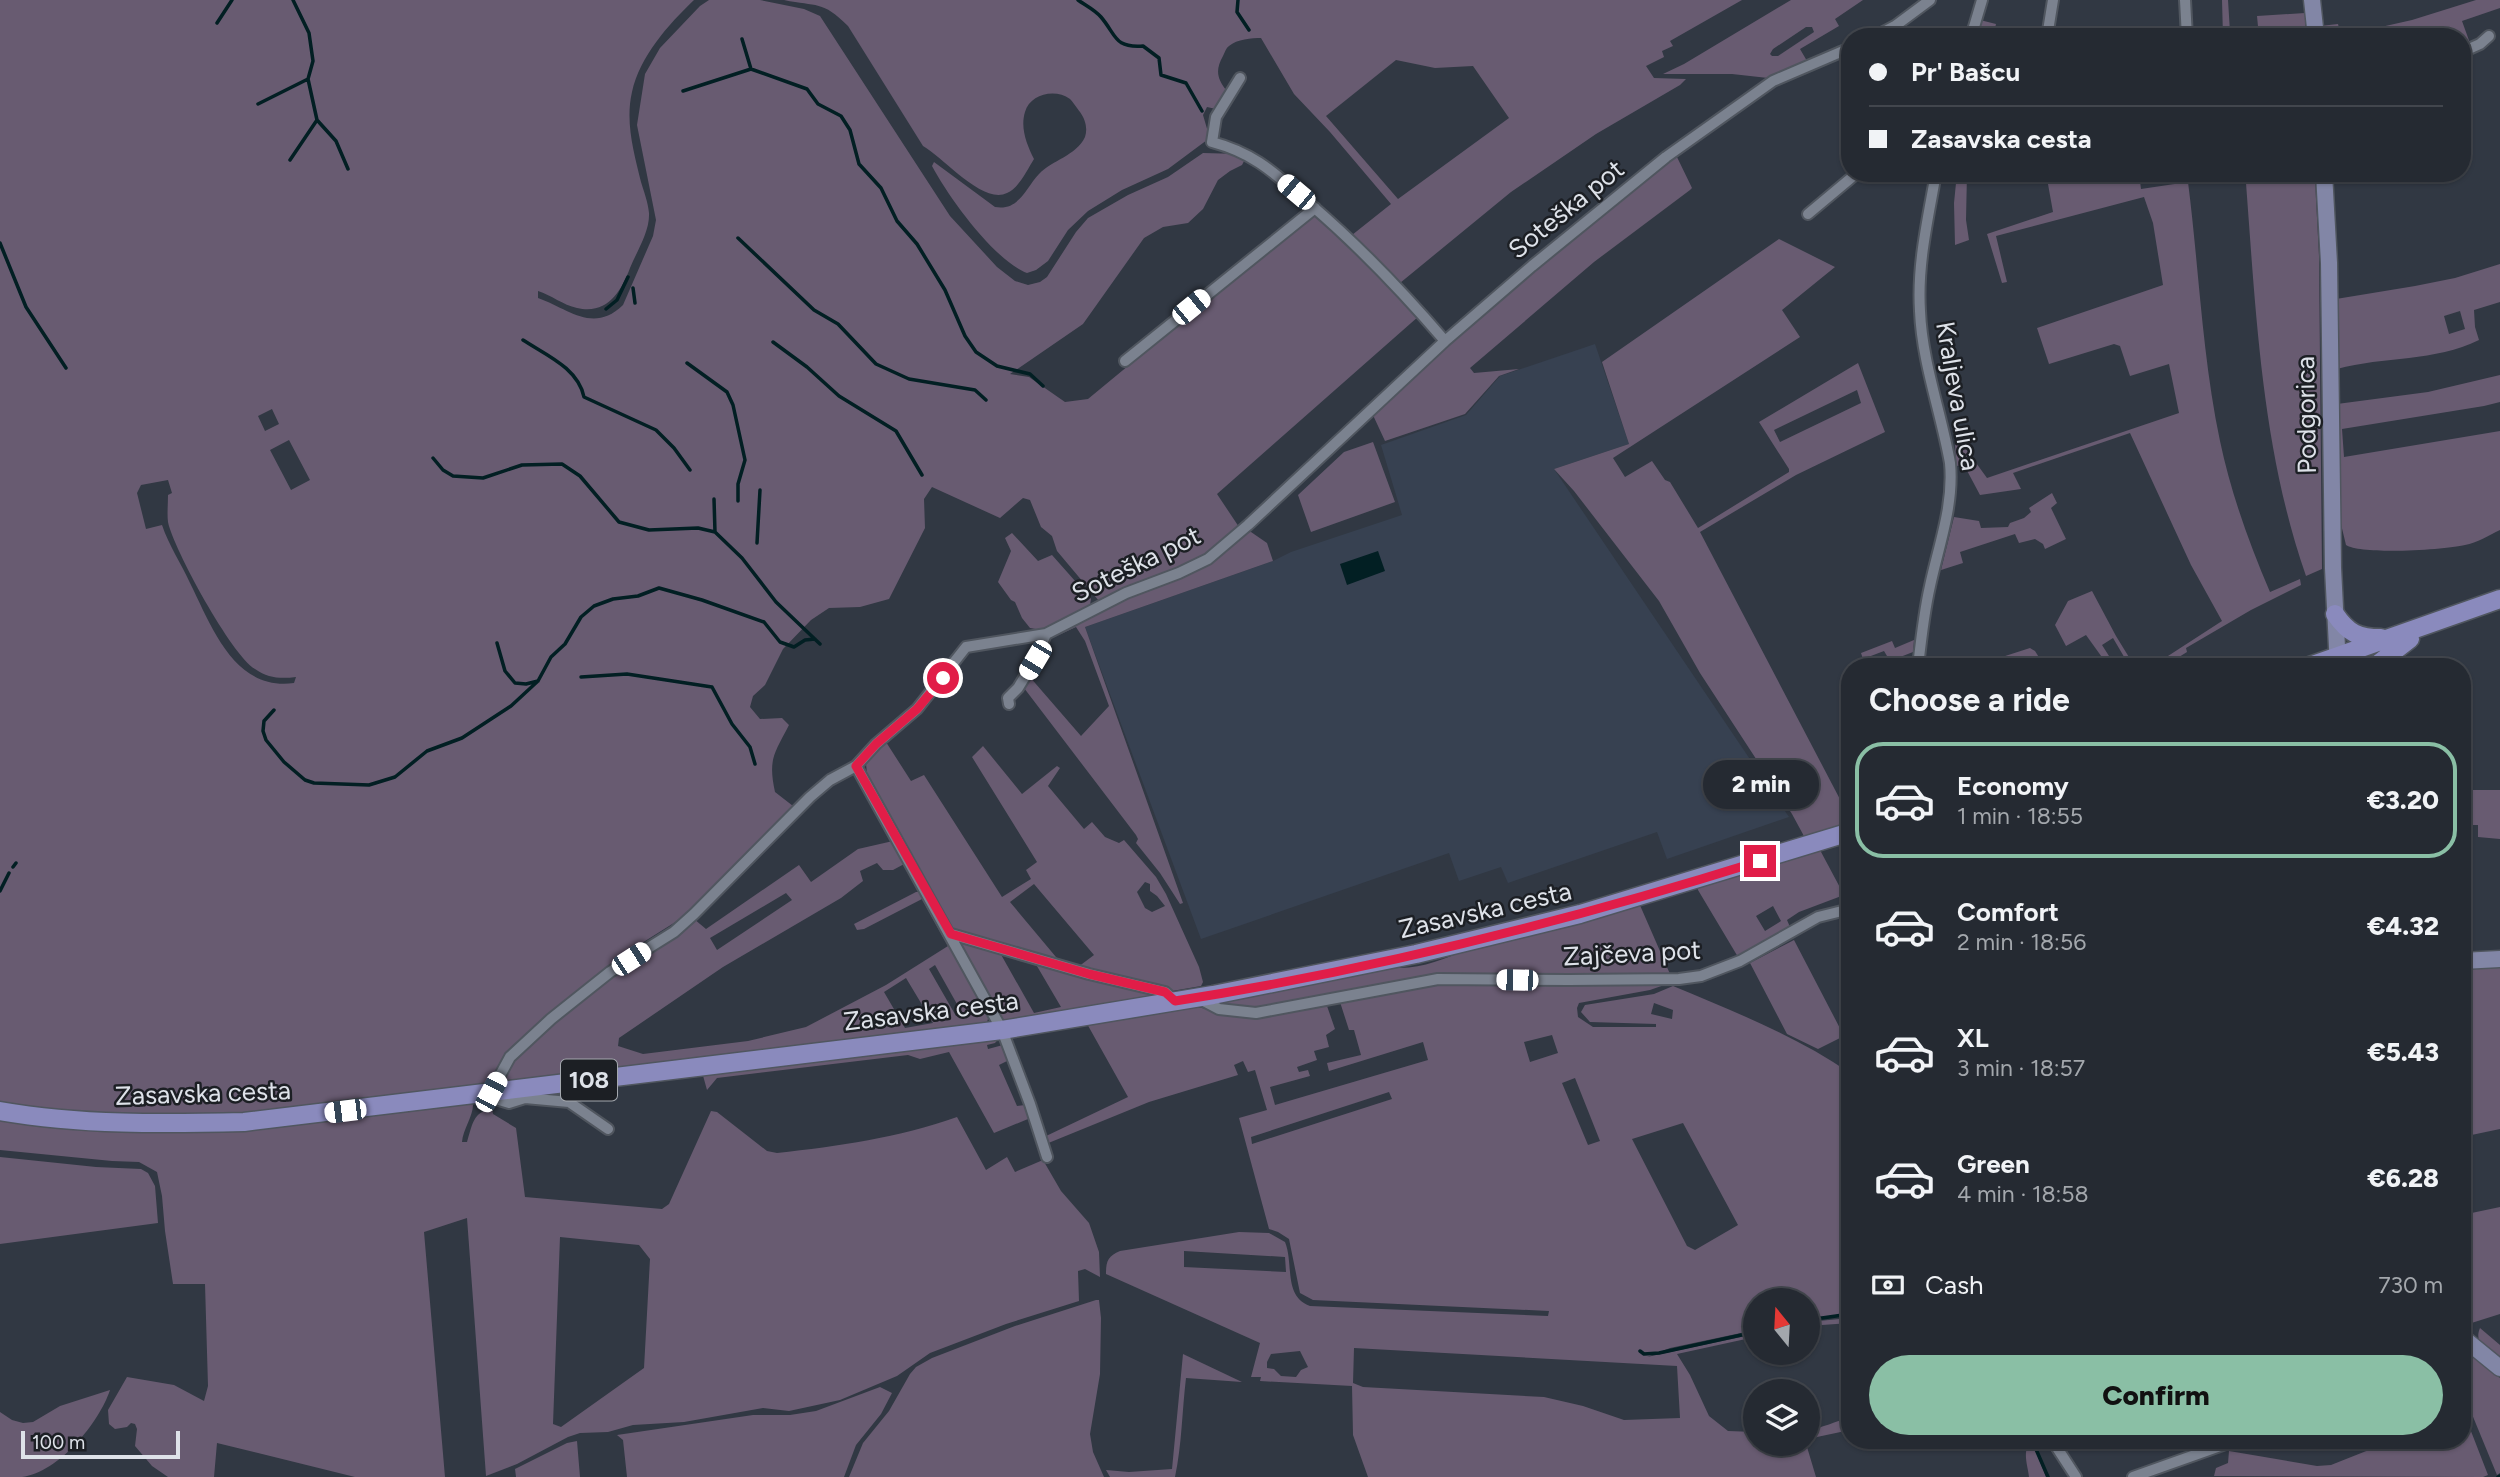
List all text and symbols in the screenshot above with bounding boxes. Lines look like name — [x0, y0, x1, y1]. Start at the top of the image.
text: Pr' Bašcu — [1911, 56, 2020, 88]
text: Zasavska cesta — [1911, 123, 2092, 155]
street label: Soteška pot — [1502, 153, 1630, 265]
car — [1274, 170, 1319, 214]
car — [1169, 286, 1214, 328]
street label: Kraljeva ulica — [1929, 319, 1987, 473]
street label: Podgorica — [2289, 356, 2323, 474]
street label: Soteška pot — [1066, 519, 1206, 609]
car — [1016, 637, 1055, 683]
route start — [927, 662, 959, 694]
text: Choose a ride — [1869, 681, 2070, 719]
callout: 2 min — [1702, 760, 1818, 808]
icon: car — [1873, 769, 1936, 832]
text: 2 min — [1732, 770, 1790, 798]
text: Economy — [1957, 770, 2069, 802]
text: €3.20 — [2367, 784, 2439, 816]
text: 1 min · 18:55 — [1957, 802, 2083, 830]
route end — [1744, 845, 1776, 877]
street label: Zasavska cesta — [1396, 875, 1574, 945]
icon: car — [1873, 895, 1936, 958]
text: Comfort — [1957, 896, 2059, 928]
text: €4.32 — [2367, 910, 2439, 942]
text: 2 min · 18:56 — [1957, 928, 2086, 956]
street label: Zajčeva pot — [1562, 933, 1702, 973]
car — [608, 939, 655, 979]
car — [1496, 969, 1539, 991]
street label: Zasavska cesta — [842, 984, 1020, 1038]
icon: car — [1873, 1021, 1936, 1084]
text: XL — [1957, 1022, 1989, 1054]
text: €5.43 — [2367, 1036, 2439, 1068]
text: 3 min · 18:57 — [1957, 1054, 2085, 1082]
road number: 108 — [561, 1060, 617, 1100]
car — [472, 1069, 511, 1115]
street label: Zasavska cesta — [114, 1074, 292, 1112]
car — [323, 1098, 368, 1124]
icon: car — [1873, 1147, 1936, 1210]
text: Green — [1957, 1148, 2030, 1180]
text: €6.28 — [2367, 1162, 2439, 1194]
text: 4 min · 18:58 — [1957, 1180, 2089, 1208]
icon: cash — [1869, 1266, 1907, 1304]
text: Cash — [1925, 1269, 1984, 1301]
text: 730 m — [2378, 1271, 2443, 1299]
north arrow — [1743, 1288, 1820, 1365]
map controls — [1743, 1288, 1820, 1456]
button: Confirm — [1869, 1355, 2443, 1435]
button: layers — [1743, 1379, 1820, 1456]
scale bar — [21, 1428, 180, 1460]
text: 100 m — [32, 1431, 85, 1454]

